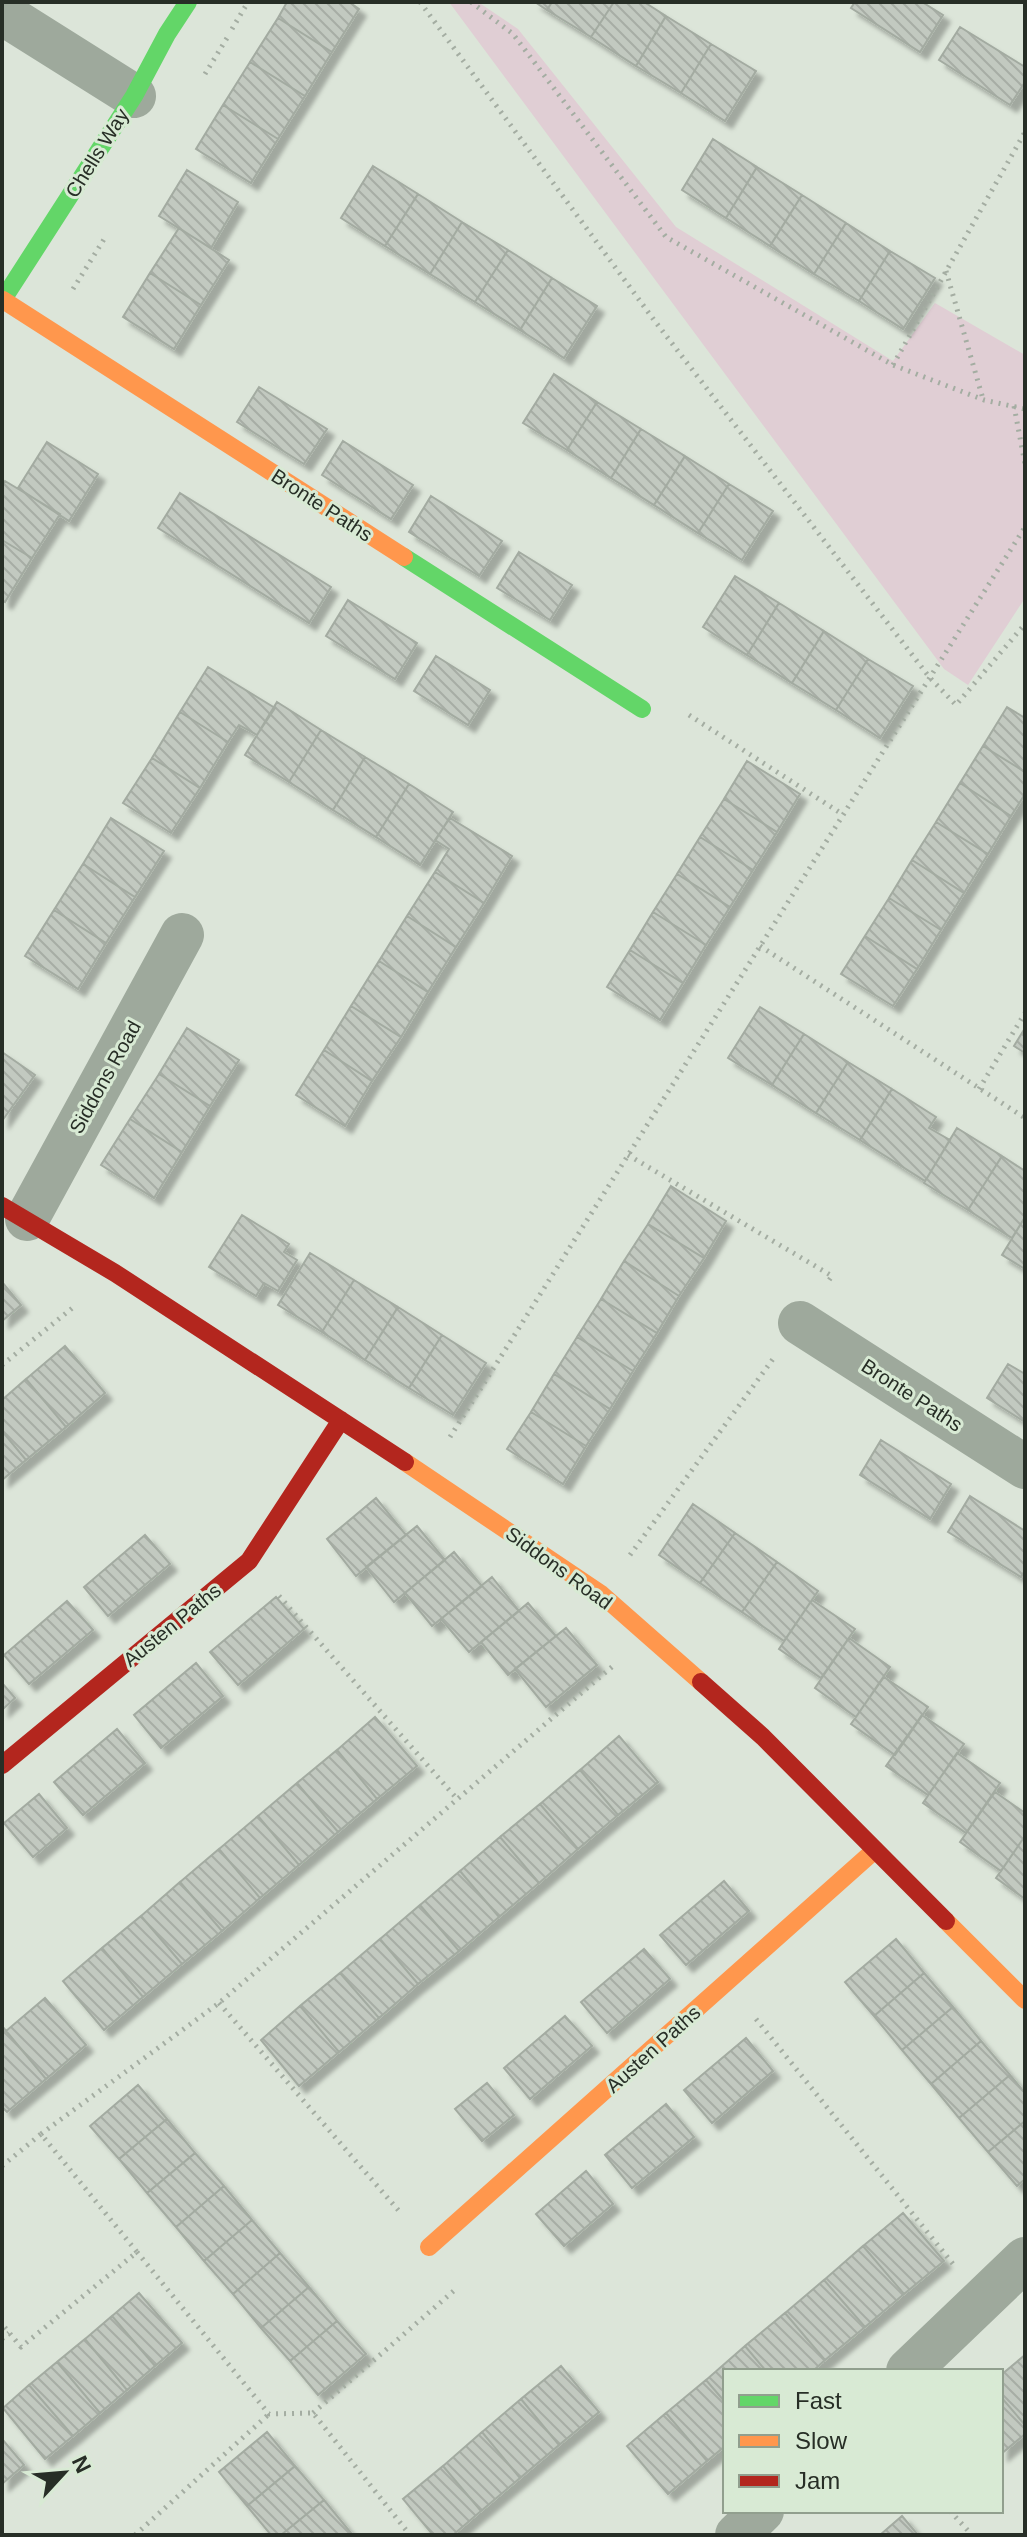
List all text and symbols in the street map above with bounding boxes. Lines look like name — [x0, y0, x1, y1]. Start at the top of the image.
street label: Chells Way — [61, 105, 133, 201]
street label: Bronte Paths — [268, 464, 376, 546]
street label: Siddons Road — [65, 1017, 145, 1137]
street label: Bronte Paths — [858, 1354, 966, 1436]
street label: Siddons Road — [502, 1522, 616, 1614]
street label: Austen Paths — [119, 1579, 225, 1671]
street label: Austen Paths — [601, 2001, 705, 2097]
legend — [723, 2369, 1003, 2513]
text: Fast — [795, 2387, 842, 2414]
text: Slow — [795, 2427, 848, 2454]
north arrow — [24, 2433, 104, 2513]
text: N — [67, 2452, 96, 2477]
text: Jam — [795, 2467, 840, 2494]

